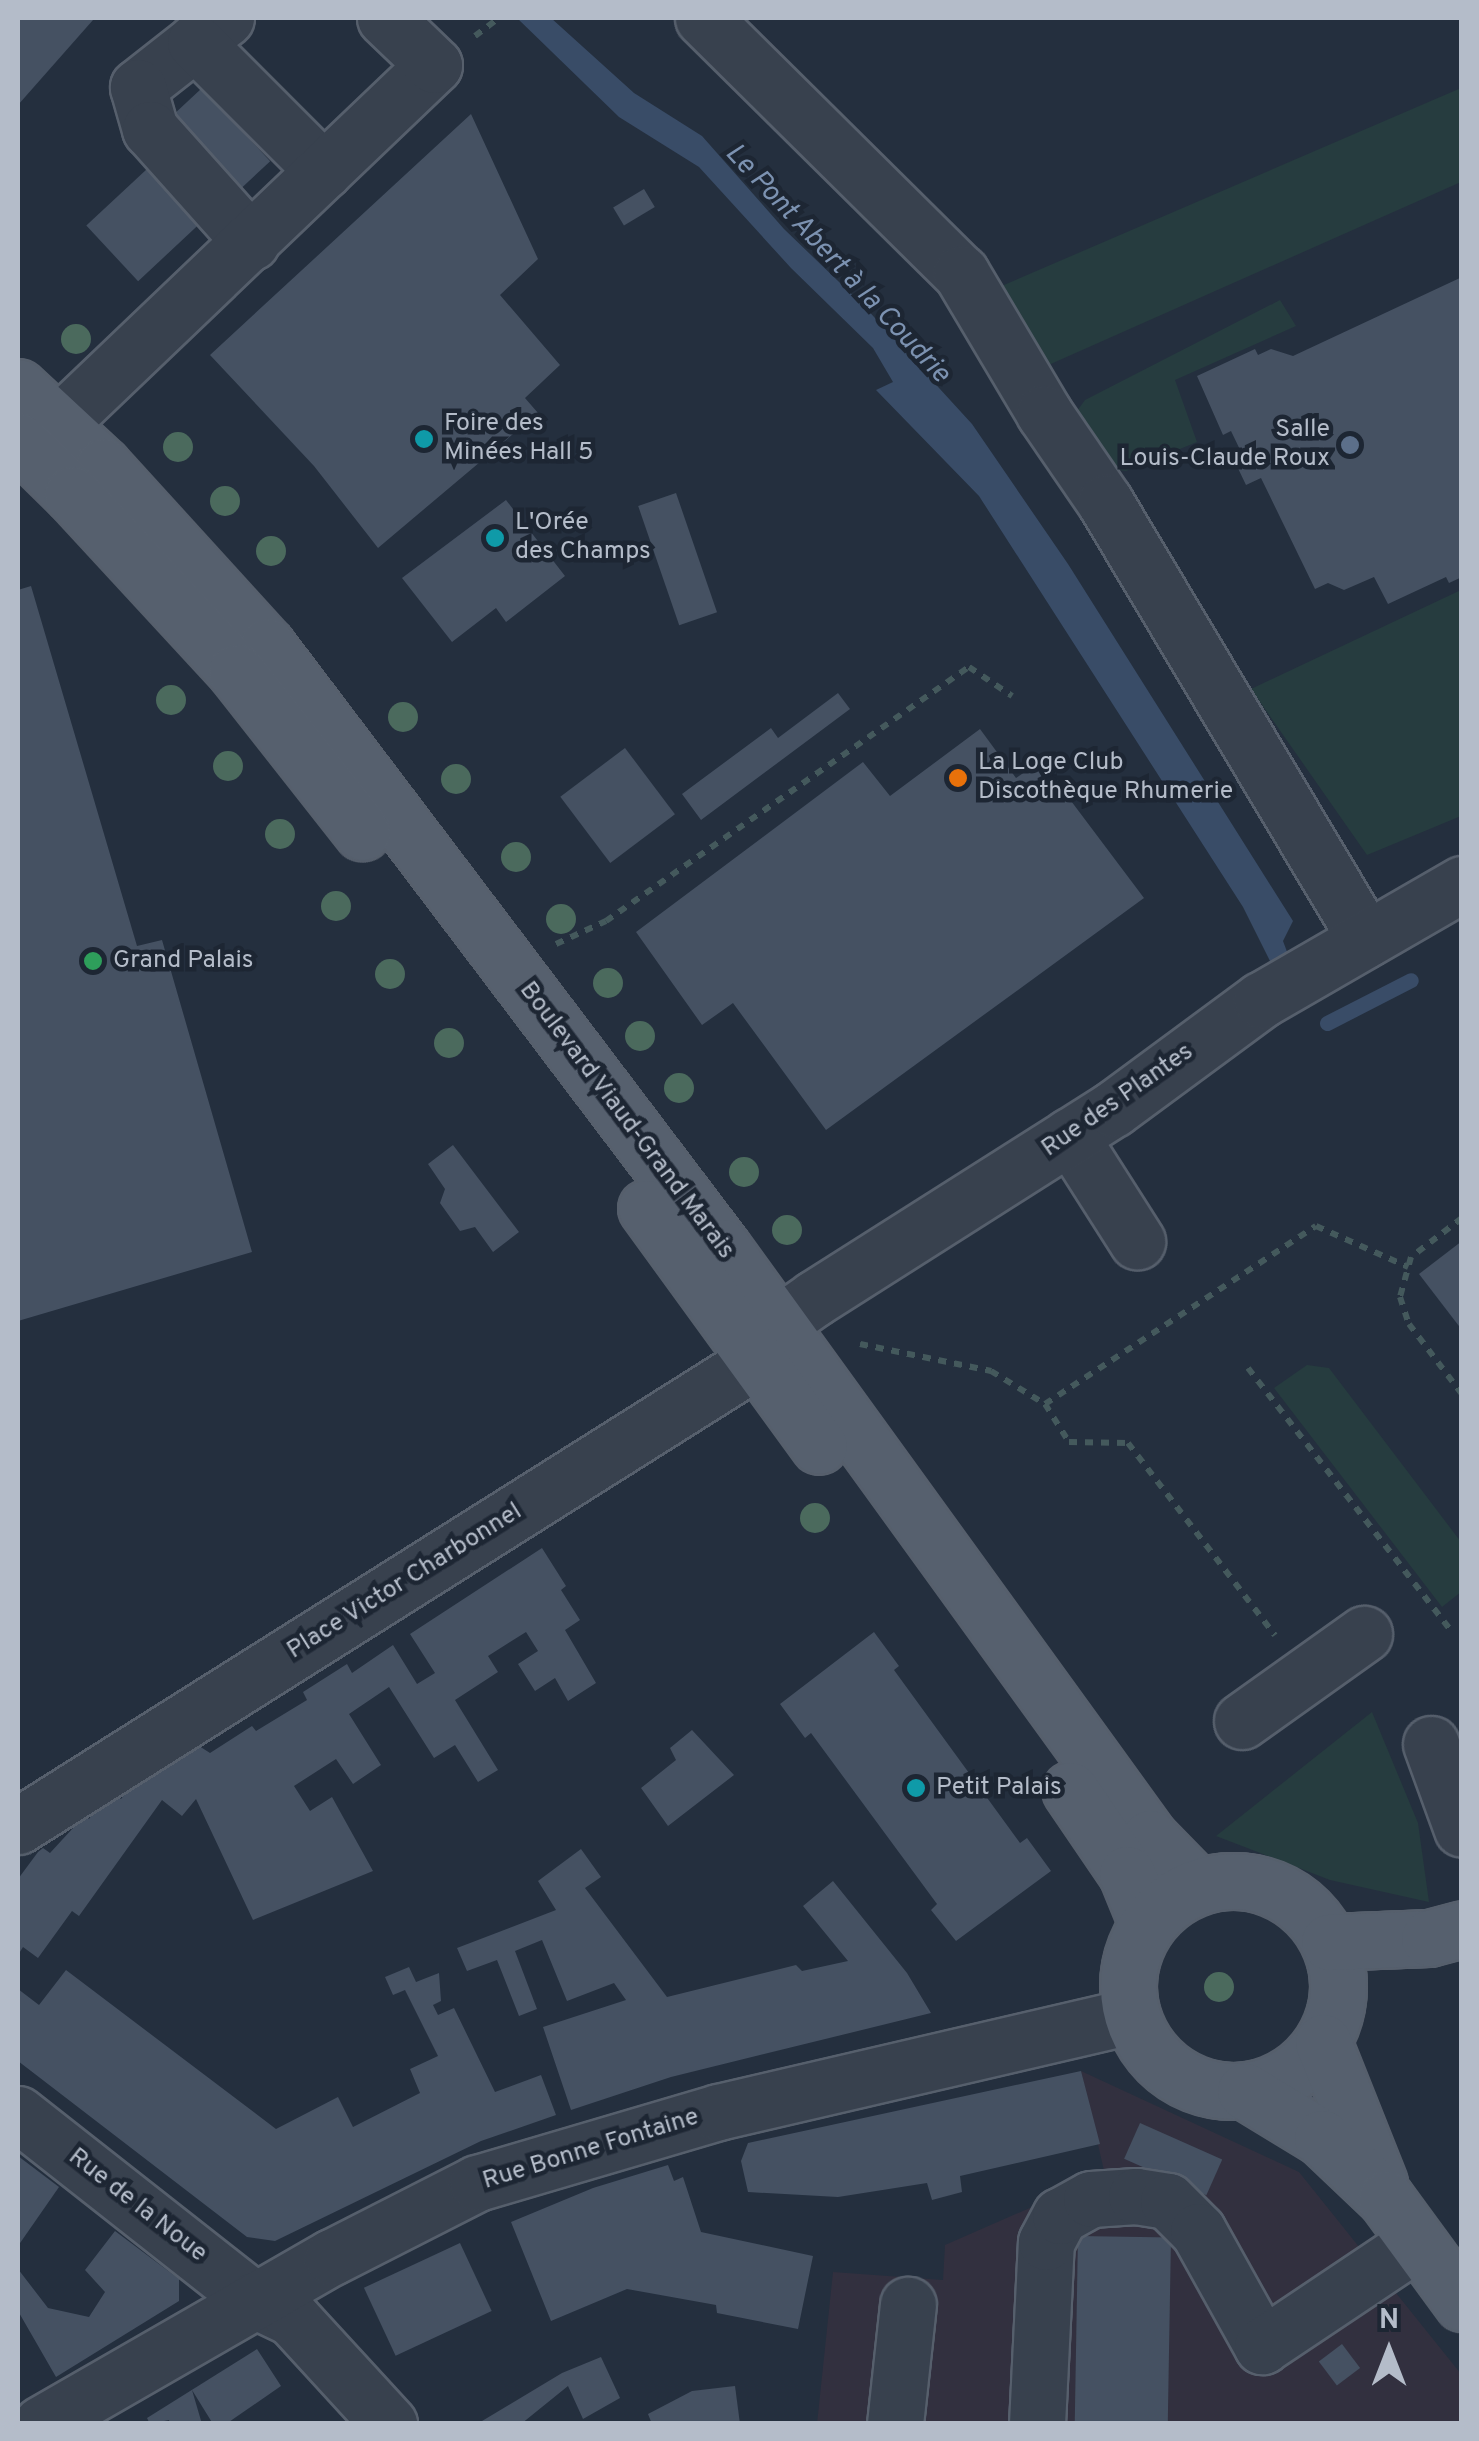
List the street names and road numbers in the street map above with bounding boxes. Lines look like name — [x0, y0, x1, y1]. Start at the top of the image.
street label: Boulevard Viaud-Grand Marais — [512, 976, 740, 1266]
street label: Rue des Plantes — [1037, 1038, 1199, 1164]
street label: Place Victor Charbonnel — [282, 1497, 528, 1667]
street label: Rue Bonne Fontaine — [479, 2103, 703, 2197]
street label: Rue de la Noue — [62, 2143, 212, 2269]

